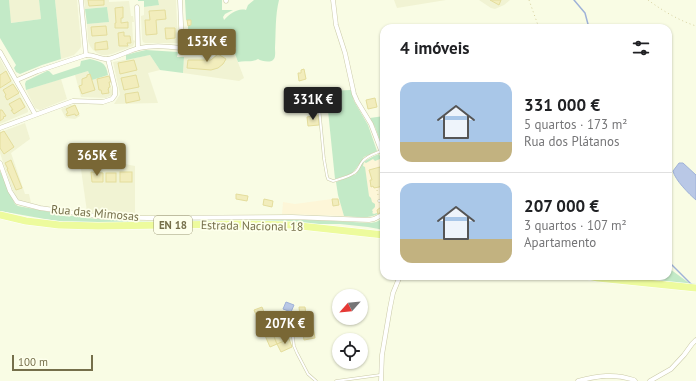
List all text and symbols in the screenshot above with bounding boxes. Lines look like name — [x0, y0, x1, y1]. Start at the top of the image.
pin: 153K € — [174, 29, 240, 63]
text: 153K € — [187, 33, 227, 50]
text: 4 imóveis — [400, 37, 470, 59]
icon: filters — [630, 37, 652, 59]
pin: 331K € — [280, 87, 346, 121]
text: 331K € — [293, 91, 333, 108]
text: 331 000 € — [524, 94, 600, 116]
icon: home — [432, 98, 480, 146]
text: 5 quartos · 173 m² — [524, 116, 627, 133]
text: Rua dos Plátanos — [524, 133, 619, 150]
pin: 365K € — [64, 143, 130, 177]
text: 365K € — [77, 147, 117, 164]
text: 207 000 € — [524, 195, 599, 217]
icon: home — [432, 199, 480, 247]
street label: Rua das Mimosas — [50, 201, 140, 224]
road number: EN 18 — [154, 216, 192, 234]
street label: Estrada Nacional 18 — [201, 217, 303, 234]
text: 3 quartos · 107 m² — [524, 217, 627, 234]
text: Apartamento — [524, 234, 596, 251]
north arrow — [332, 289, 368, 325]
map controls — [332, 289, 368, 369]
pin: 207K € — [252, 311, 318, 345]
text: 207K € — [265, 315, 305, 332]
button: locate — [332, 333, 368, 369]
scale bar — [12, 353, 93, 372]
text: 100 m — [18, 355, 48, 369]

